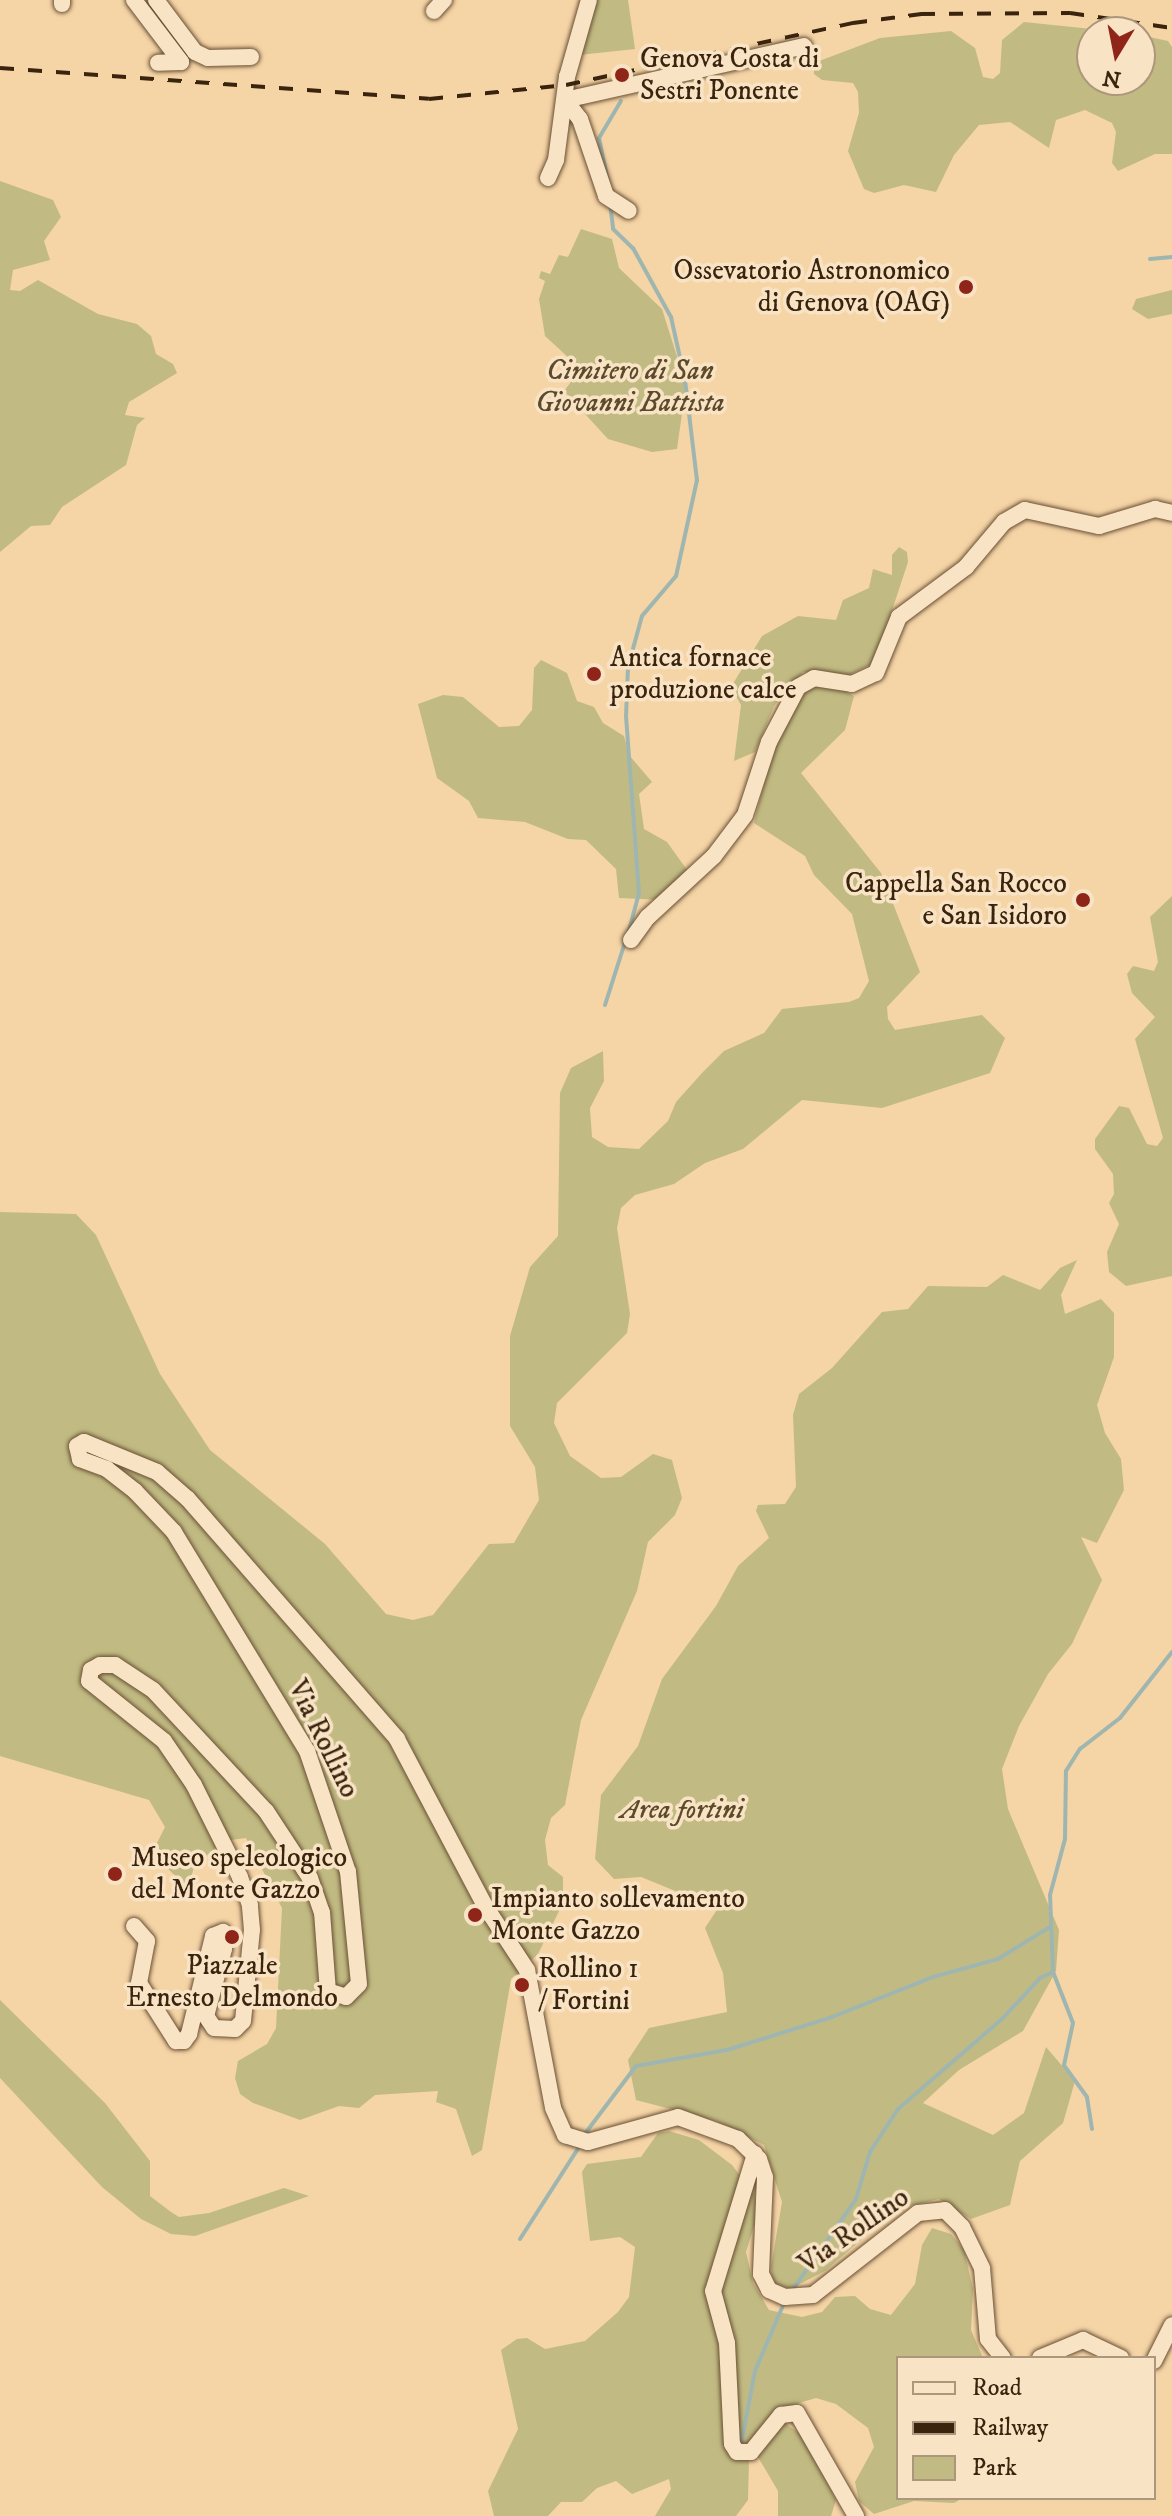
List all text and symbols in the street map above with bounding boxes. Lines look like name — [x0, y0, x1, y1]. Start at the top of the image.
north arrow — [1076, 16, 1156, 96]
place label: Genova Costa di Sestri Ponente — [640, 42, 819, 108]
text: N — [1101, 63, 1123, 93]
marker: Genova Costa di Sestri Ponente — [611, 64, 633, 86]
place label: Ossevatorio Astronomico di Genova (OAG) — [674, 254, 950, 320]
marker: Ossevatorio Astronomico di Genova (OAG) — [957, 278, 975, 296]
park label: Cimitero di San Giovanni Battista — [535, 354, 725, 420]
place label: Antica fornace produzione calce — [610, 641, 796, 707]
marker: Antica fornace produzione calce — [585, 665, 603, 683]
place label: Cappella San Rocco e San Isidoro — [845, 867, 1067, 933]
marker: Cappella San Rocco e San Isidoro — [1074, 891, 1092, 909]
street label: Via Rollino — [280, 1675, 366, 1803]
park label: Area fortini — [620, 1793, 744, 1827]
place label: Museo speleologico del Monte Gazzo — [131, 1841, 347, 1907]
marker: Museo speleologico del Monte Gazzo — [106, 1865, 124, 1883]
place label: Impianto sollevamento Monte Gazzo — [491, 1882, 745, 1948]
marker: Impianto sollevamento Monte Gazzo — [466, 1906, 484, 1924]
marker: Piazzale Ernesto Delmondo — [223, 1928, 241, 1946]
place label: Piazzale Ernesto Delmondo — [126, 1949, 338, 2015]
place label: Rollino 1 / Fortini — [538, 1952, 638, 2018]
marker: Rollino 1 / Fortini — [513, 1976, 531, 1994]
street label: Via Rollino — [792, 2181, 916, 2281]
legend — [896, 2356, 1156, 2500]
text: Road — [972, 2373, 1022, 2403]
text: Railway — [972, 2413, 1048, 2443]
text: Park — [972, 2453, 1017, 2483]

